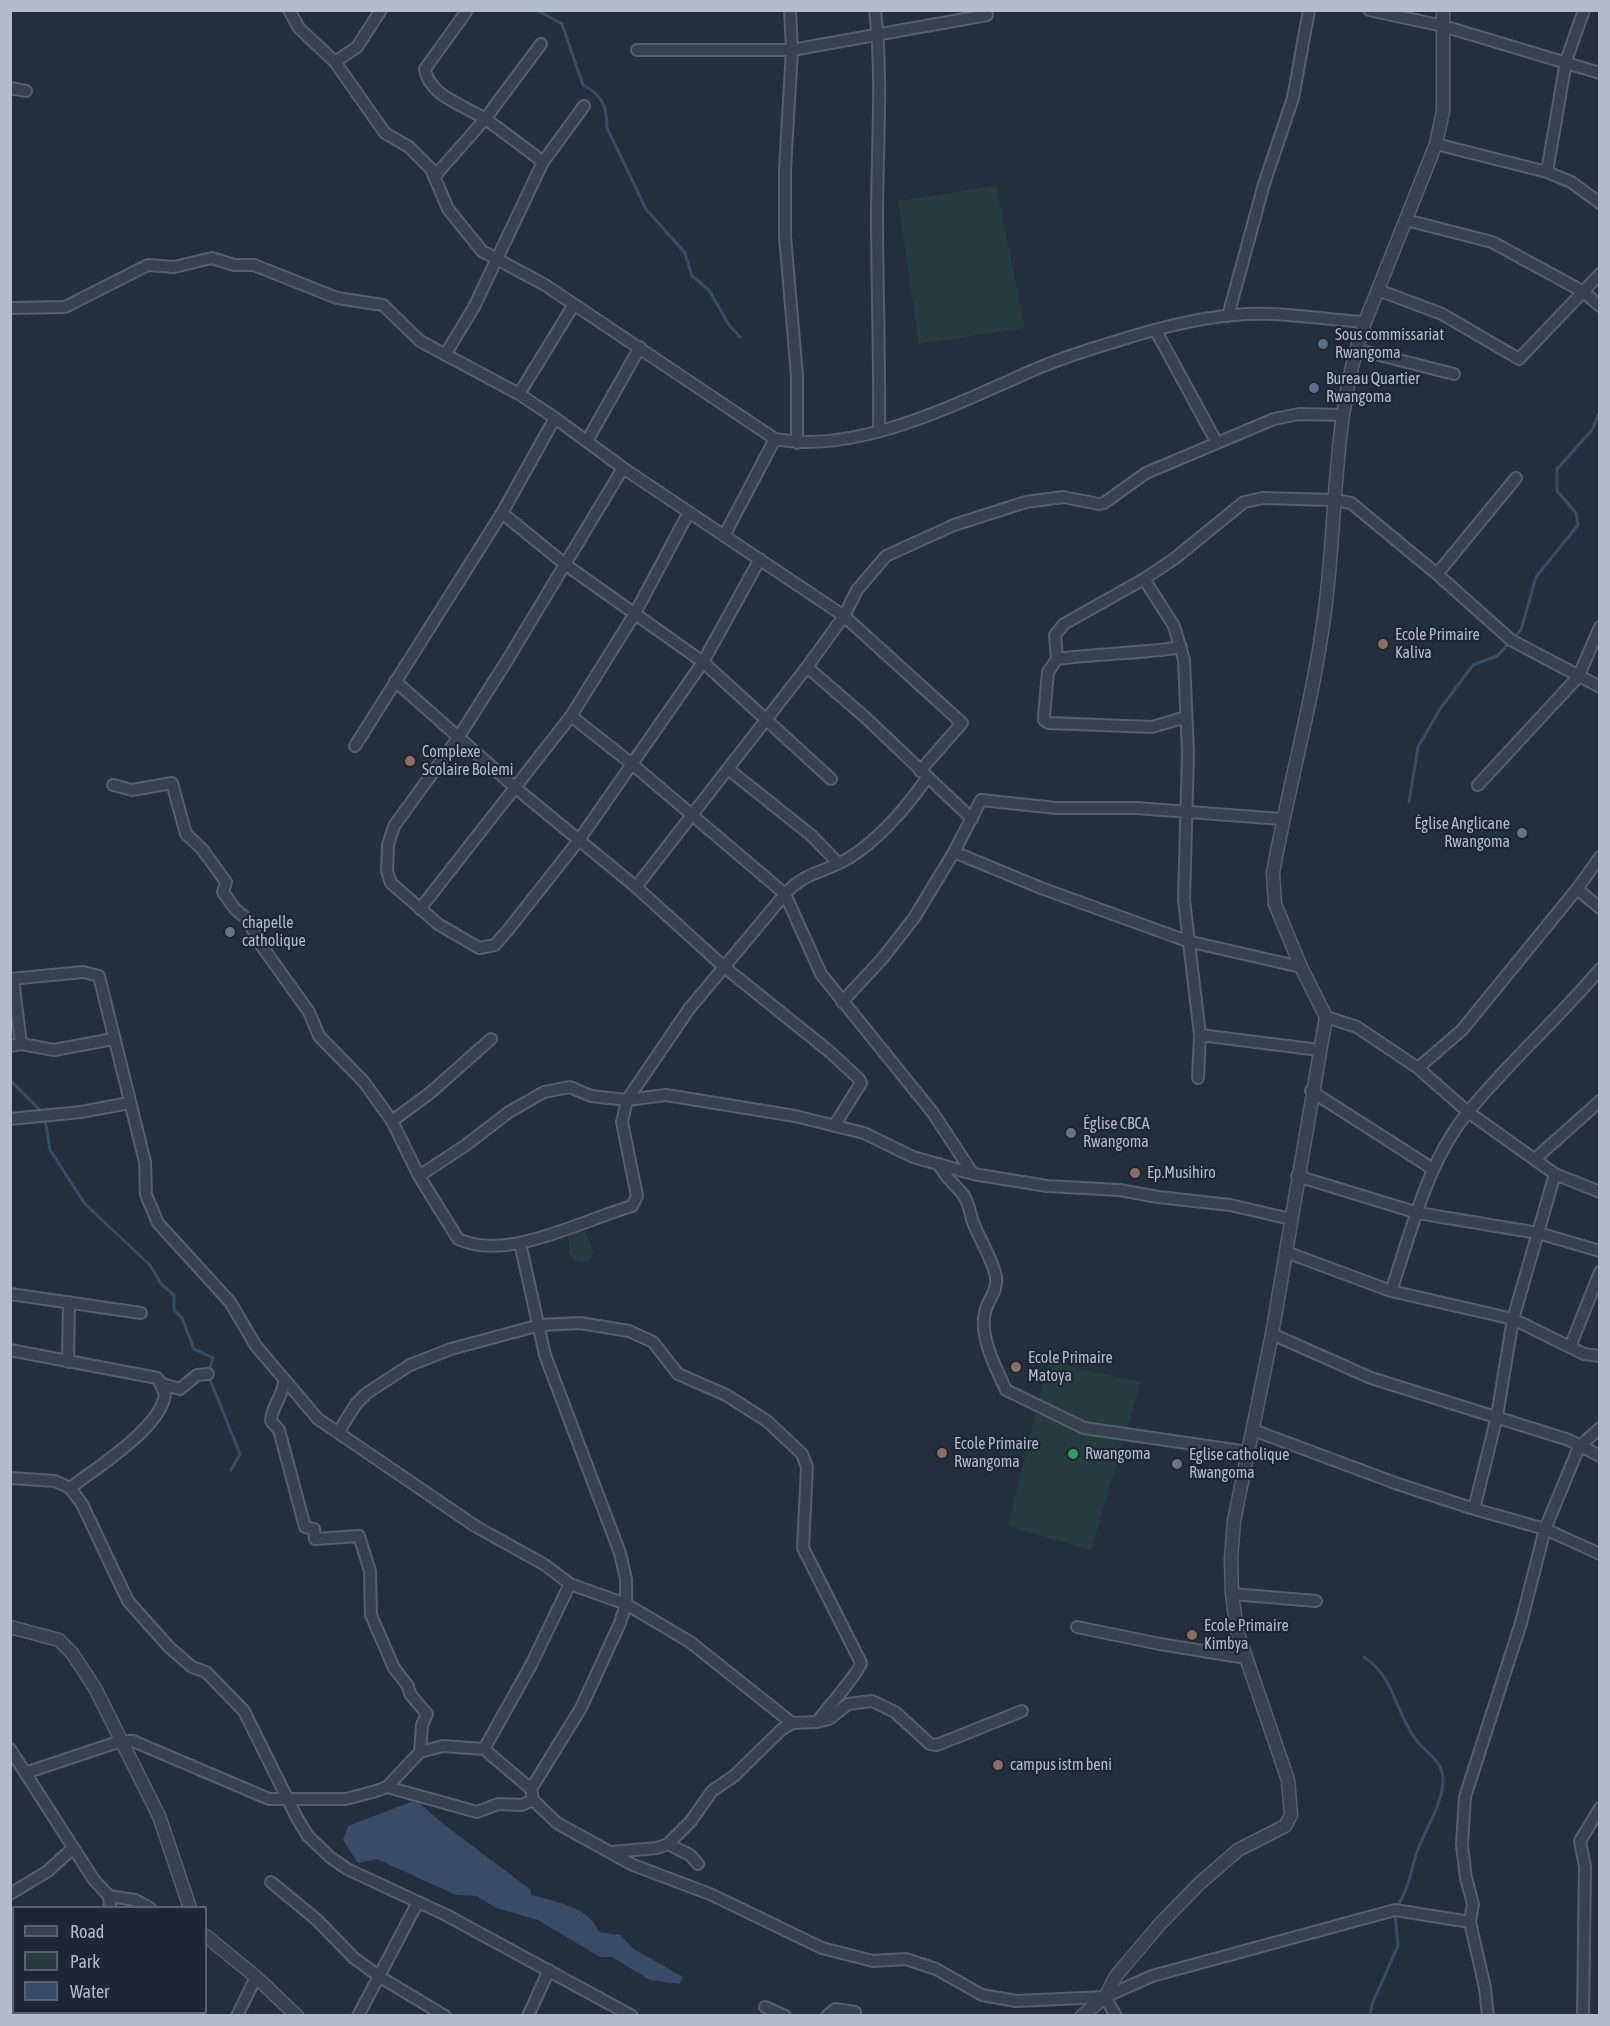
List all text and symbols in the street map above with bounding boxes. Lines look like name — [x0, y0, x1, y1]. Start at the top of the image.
place label: Sous commissariat Rwangoma — [1335, 325, 1444, 363]
marker: Sous commissariat Rwangoma — [1316, 337, 1330, 351]
place label: Bureau Quartier Rwangoma — [1326, 369, 1420, 407]
marker: Bureau Quartier Rwangoma — [1307, 381, 1321, 395]
place label: Ecole Primaire Kaliva — [1395, 625, 1480, 663]
marker: Ecole Primaire Kaliva — [1376, 637, 1390, 651]
place label: Complexe Scolaire Bolemi — [422, 742, 513, 780]
marker: Complexe Scolaire Bolemi — [403, 754, 417, 768]
place label: Église Anglicane Rwangoma — [1414, 814, 1510, 852]
marker: Église Anglicane Rwangoma — [1515, 826, 1529, 840]
place label: chapelle catholique — [242, 913, 306, 951]
marker: chapelle catholique — [223, 925, 237, 939]
place label: Église CBCA Rwangoma — [1083, 1114, 1150, 1152]
marker: Église CBCA Rwangoma — [1064, 1126, 1078, 1140]
place label: Ep.Musihiro — [1147, 1163, 1216, 1183]
marker: Ep.Musihiro — [1128, 1166, 1142, 1180]
place label: Ecole Primaire Matoya — [1028, 1348, 1113, 1386]
marker: Ecole Primaire Matoya — [1009, 1360, 1023, 1374]
place label: Ecole Primaire Rwangoma — [954, 1434, 1039, 1472]
place label: Rwangoma — [1085, 1444, 1151, 1464]
place label: Eglise catholique Rwangoma — [1189, 1445, 1289, 1483]
marker: Ecole Primaire Rwangoma — [935, 1446, 949, 1460]
marker: Rwangoma — [1066, 1447, 1080, 1461]
marker: Eglise catholique Rwangoma — [1170, 1457, 1184, 1471]
place label: Ecole Primaire Kimbya — [1204, 1616, 1289, 1654]
marker: Ecole Primaire Kimbya — [1185, 1628, 1199, 1642]
place label: campus istm beni — [1010, 1755, 1112, 1775]
marker: campus istm beni — [991, 1758, 1005, 1772]
legend — [12, 1906, 207, 2014]
text: Road — [70, 1921, 104, 1942]
text: Park — [70, 1951, 100, 1972]
text: Water — [70, 1981, 109, 2002]

